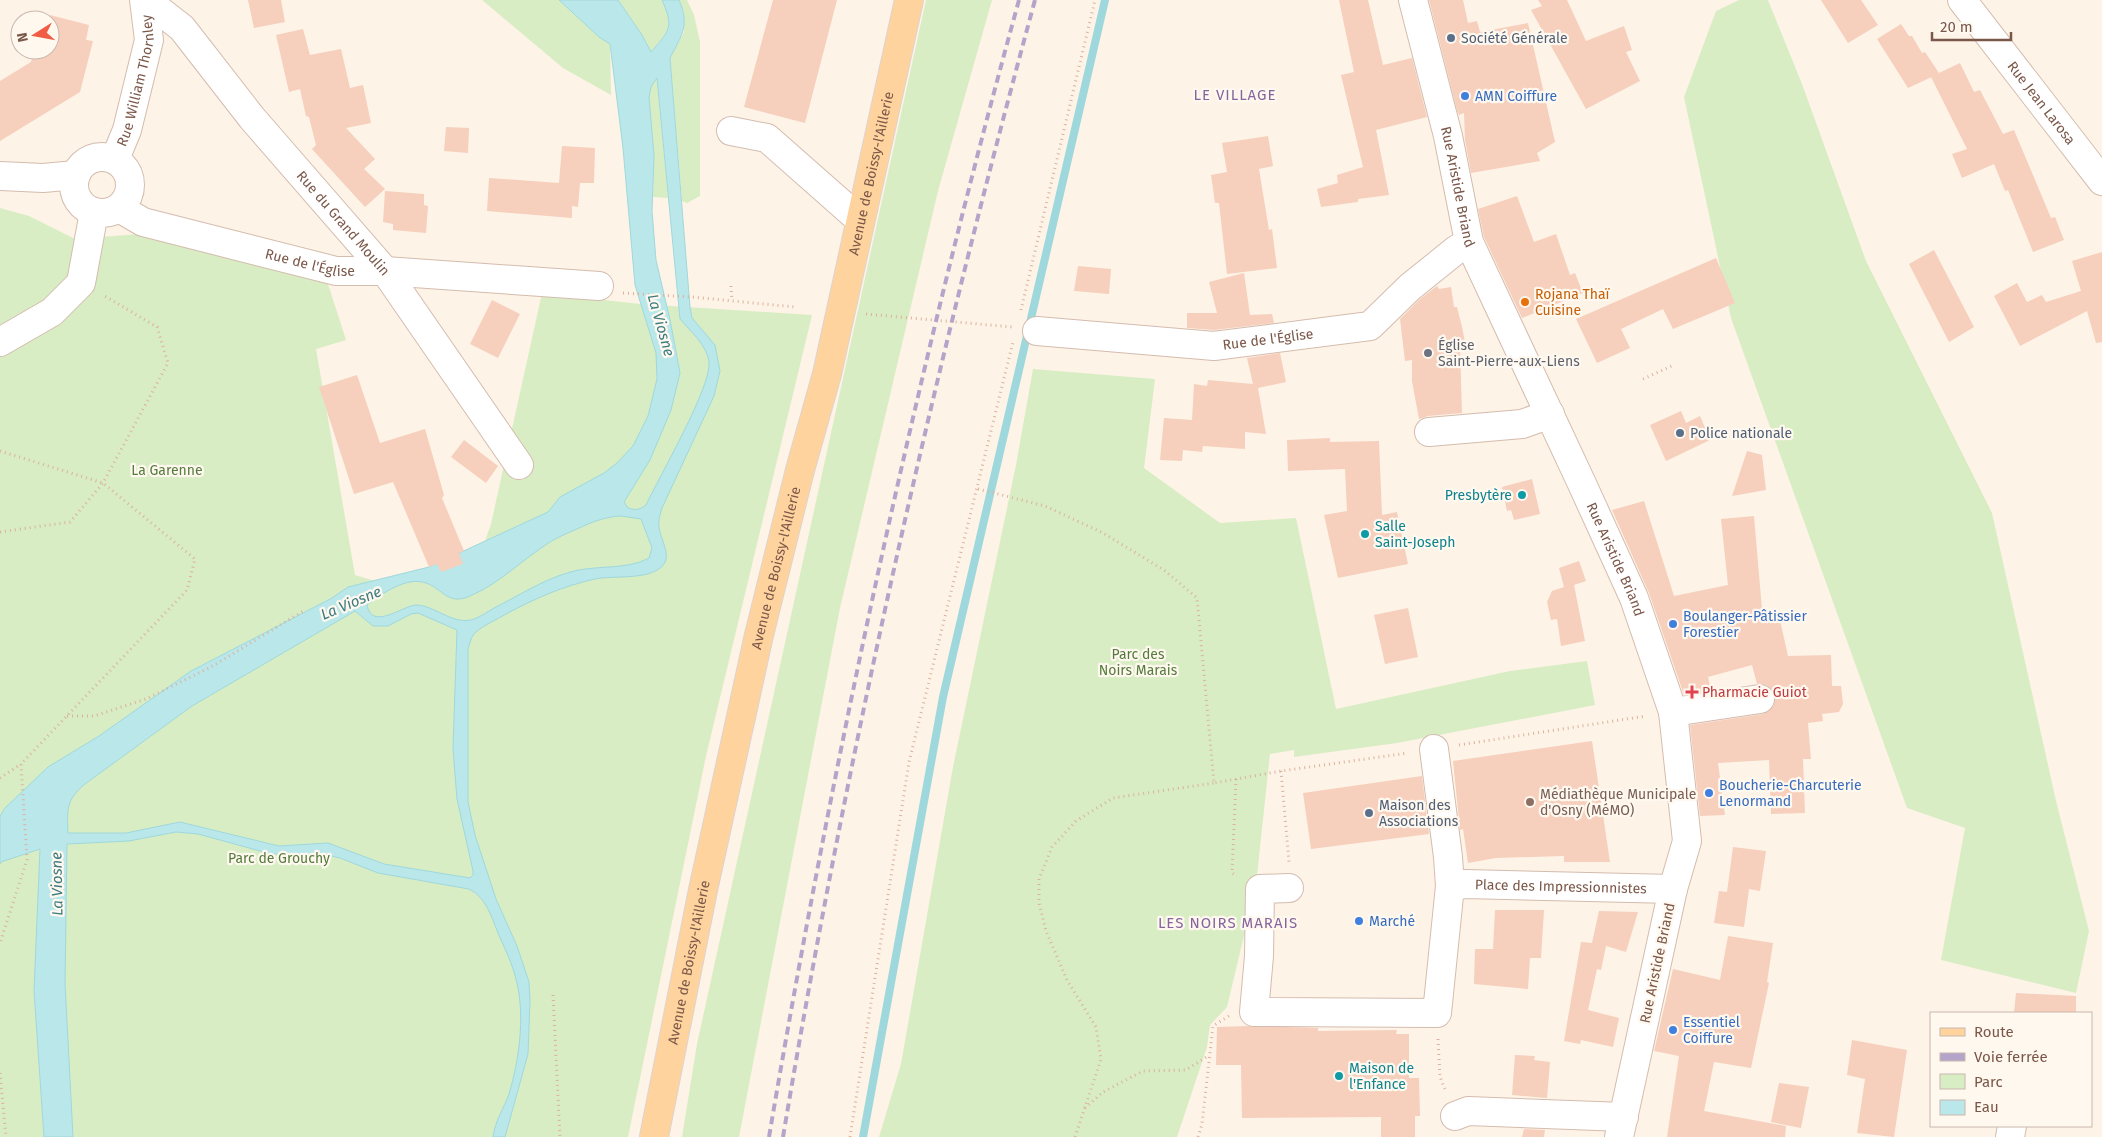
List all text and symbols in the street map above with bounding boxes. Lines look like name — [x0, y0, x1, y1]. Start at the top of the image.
north arrow — [10, 10, 60, 60]
scale bar — [1932, 10, 2011, 42]
street label: Rue William Thornley — [113, 14, 158, 149]
text: 20 m — [1940, 18, 1973, 36]
place label: Société Générale — [1461, 30, 1568, 47]
text: N — [13, 31, 32, 44]
marker: Société Générale — [1445, 32, 1457, 44]
street label: Rue Jean Larosa — [2004, 58, 2079, 148]
district label: LE VILLAGE — [1193, 86, 1277, 104]
place label: AMN Coiffure — [1475, 88, 1557, 105]
street label: Avenue de Boissy-l'Aillerie — [845, 90, 898, 257]
marker: AMN Coiffure — [1459, 90, 1471, 102]
street label: Rue Aristide Briand — [1437, 124, 1478, 250]
street label: Rue du Grand Moulin — [293, 168, 393, 279]
street label: Rue de l'Église — [263, 245, 355, 280]
place label: Rojana Thaï Cuisine — [1535, 286, 1611, 319]
water label: La Viosne — [644, 292, 679, 358]
marker: Rojana Thaï Cuisine — [1519, 296, 1531, 308]
street label: Rue de l'Église — [1222, 325, 1314, 354]
place label: Église Saint-Pierre-aux-Liens — [1438, 336, 1580, 370]
marker: Église Saint-Pierre-aux-Liens — [1422, 347, 1434, 359]
place label: Police nationale — [1690, 425, 1792, 442]
marker: Police nationale — [1674, 427, 1686, 439]
park label: La Garenne — [131, 462, 203, 479]
street label: Avenue de Boissy-l'Aillerie — [748, 485, 805, 651]
place label: Presbytère — [1445, 487, 1512, 504]
marker: Presbytère — [1516, 489, 1528, 501]
street label: Rue Aristide Briand — [1583, 500, 1648, 618]
place label: Salle Saint-Joseph — [1375, 518, 1456, 551]
marker: Salle Saint-Joseph — [1359, 528, 1371, 540]
water label: La Viosne — [318, 582, 384, 624]
place label: Boulanger-Pâtissier Forestier — [1683, 608, 1807, 641]
marker: Boulanger-Pâtissier Forestier — [1667, 618, 1679, 630]
park label: Parc des Noirs Marais — [1099, 646, 1178, 679]
place label: Pharmacie Guiot — [1702, 684, 1808, 701]
marker: Pharmacie Guiot — [1686, 686, 1698, 698]
place label: Boucherie-Charcuterie Lenormand — [1719, 777, 1862, 810]
place label: Médiathèque Municipale d'Osny (MéMO) — [1540, 786, 1696, 819]
marker: Boucherie-Charcuterie Lenormand — [1703, 787, 1715, 799]
marker: Médiathèque Municipale d'Osny (MéMO) — [1524, 796, 1536, 808]
place label: Maison des Associations — [1379, 797, 1459, 830]
marker: Maison des Associations — [1363, 807, 1375, 819]
park label: Parc de Grouchy — [228, 850, 330, 867]
water label: La Viosne — [47, 852, 67, 916]
street label: Place des Impressionnistes — [1475, 876, 1647, 897]
street label: Avenue de Boissy-l'Aillerie — [665, 879, 714, 1046]
street label: Rue Aristide Briand — [1636, 901, 1679, 1025]
place label: Marché — [1369, 913, 1415, 930]
district label: LES NOIRS MARAIS — [1158, 914, 1298, 932]
marker: Marché — [1353, 915, 1365, 927]
legend — [1930, 1012, 2092, 1127]
place label: Essentiel Coiffure — [1683, 1014, 1740, 1047]
text: Route — [1974, 1023, 2014, 1041]
marker: Essentiel Coiffure — [1667, 1024, 1679, 1036]
text: Voie ferrée — [1974, 1048, 2048, 1066]
place label: Maison de l'Enfance — [1349, 1060, 1414, 1093]
marker: Maison de l'Enfance — [1333, 1070, 1345, 1082]
text: Parc — [1974, 1073, 2003, 1091]
text: Eau — [1974, 1098, 1999, 1116]

